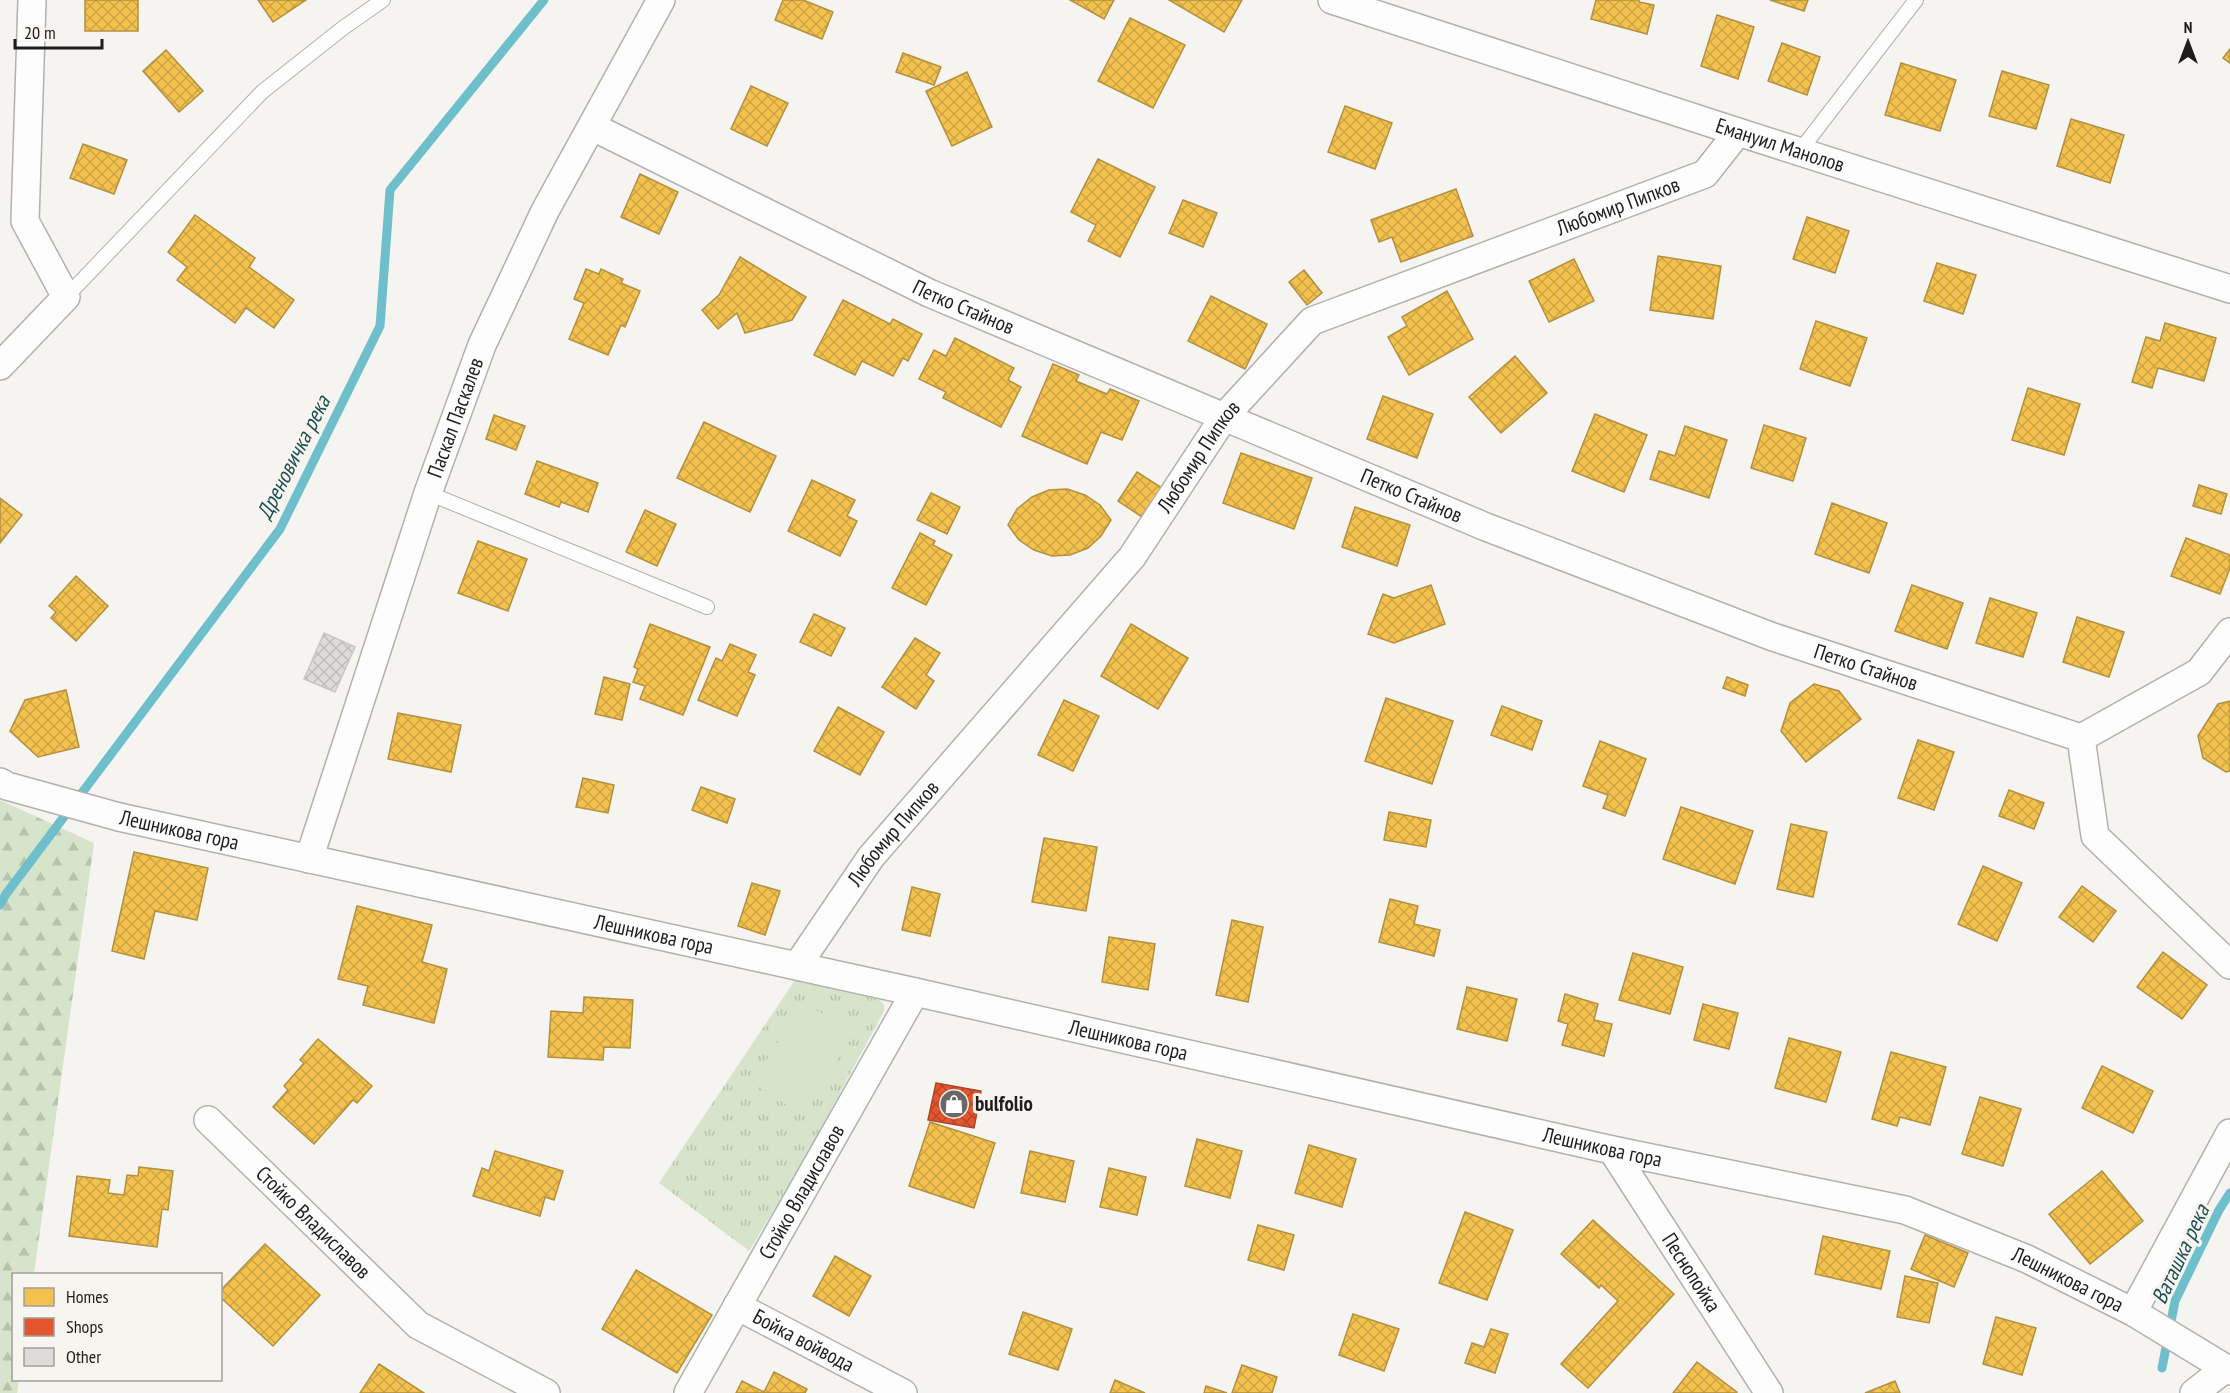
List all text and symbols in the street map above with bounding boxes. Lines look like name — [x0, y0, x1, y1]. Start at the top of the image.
scale bar — [15, 12, 102, 50]
north arrow — [2158, 12, 2218, 72]
text: N — [2184, 17, 2192, 37]
text: 20 m — [24, 21, 56, 44]
street label: Емануил Манолов — [1712, 112, 1848, 178]
street label: Любомир Пипков — [1552, 171, 1683, 242]
street label: Петко Стайнов — [908, 273, 1018, 340]
street label: Паскал Паскалев — [421, 354, 489, 481]
water label: Дреновичка река — [249, 390, 337, 524]
street label: Любомир Пипков — [1150, 394, 1246, 518]
street label: Петко Стайнов — [1357, 462, 1466, 528]
street label: Петко Стайнов — [1811, 637, 1921, 697]
street label: Любомир Пипков — [841, 775, 944, 892]
street label: Лешникова гора — [116, 803, 241, 856]
street label: Лешникова гора — [591, 908, 716, 960]
street label: Лешникова гора — [1065, 1013, 1190, 1066]
shop icon: bulfolio — [938, 1088, 970, 1120]
place label: bulfolio — [975, 1090, 1033, 1117]
street label: Стойко Владиславов — [753, 1120, 850, 1264]
street label: Лешникова гора — [1539, 1121, 1664, 1173]
street label: Стойко Владиславов — [250, 1160, 377, 1285]
water label: Ваташка река — [2145, 1199, 2216, 1308]
street label: Песнопойка — [1656, 1228, 1727, 1317]
street label: Лешникова гора — [2007, 1240, 2128, 1318]
legend — [12, 1273, 222, 1381]
text: Homes — [66, 1285, 109, 1308]
street label: Бойка войвода — [748, 1303, 859, 1378]
text: Shops — [66, 1315, 103, 1338]
text: Other — [66, 1345, 101, 1368]

